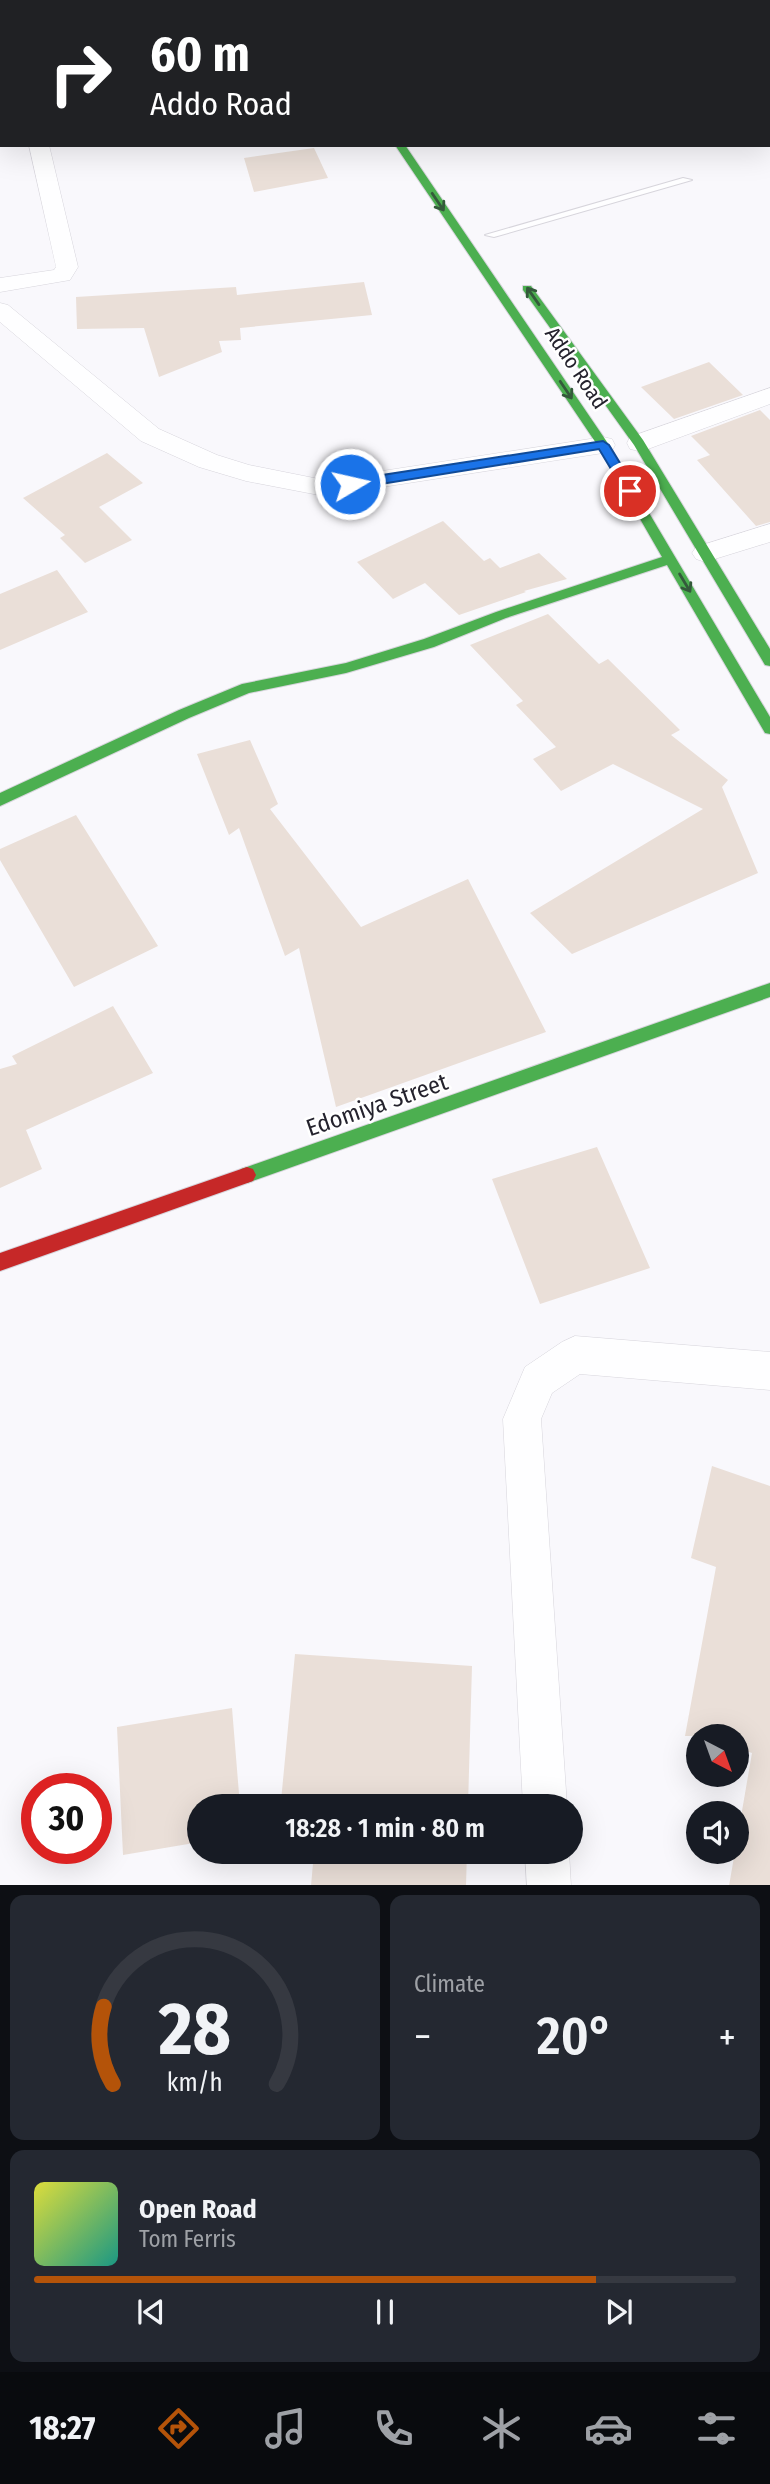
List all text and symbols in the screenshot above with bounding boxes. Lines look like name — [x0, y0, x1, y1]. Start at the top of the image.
text: 60 m — [150, 25, 250, 84]
icon: right — [35, 28, 126, 119]
text: Addo Road — [150, 85, 292, 123]
one-way arrow — [431, 192, 445, 211]
one-way arrow — [526, 287, 540, 306]
street label: Addo Road — [539, 322, 613, 414]
one-way arrow — [559, 380, 573, 399]
position arrow — [313, 447, 387, 521]
pin — [600, 461, 660, 521]
icon: arrive — [611, 472, 649, 510]
one-way arrow — [679, 573, 693, 593]
street label: Edomiya Street — [303, 1068, 451, 1142]
north arrow — [686, 1724, 749, 1787]
map controls — [686, 1724, 749, 1864]
speed limit sign: 30 — [21, 1773, 112, 1864]
button: sound — [686, 1801, 749, 1864]
text: 18:28 · 1 min · 80 m — [285, 1813, 485, 1844]
text: Climate — [414, 1970, 485, 1998]
text: 28 — [158, 1986, 231, 2073]
text: 20° — [537, 2005, 613, 2068]
text: − — [414, 2014, 431, 2060]
text: + — [719, 2014, 736, 2060]
text: km/h — [167, 2067, 223, 2097]
text: Open Road — [139, 2194, 257, 2225]
text: Tom Ferris — [139, 2225, 236, 2253]
icon: previous — [132, 2293, 170, 2331]
icon: pause — [366, 2293, 404, 2331]
icon: next — [600, 2293, 638, 2331]
icon: directions — [154, 2404, 203, 2453]
icon: music — [261, 2404, 310, 2453]
icon: phone — [369, 2404, 418, 2453]
icon: climate — [477, 2404, 526, 2453]
icon: car — [584, 2404, 633, 2453]
icon: filters — [692, 2404, 741, 2453]
text: 18:27 — [29, 2409, 95, 2447]

